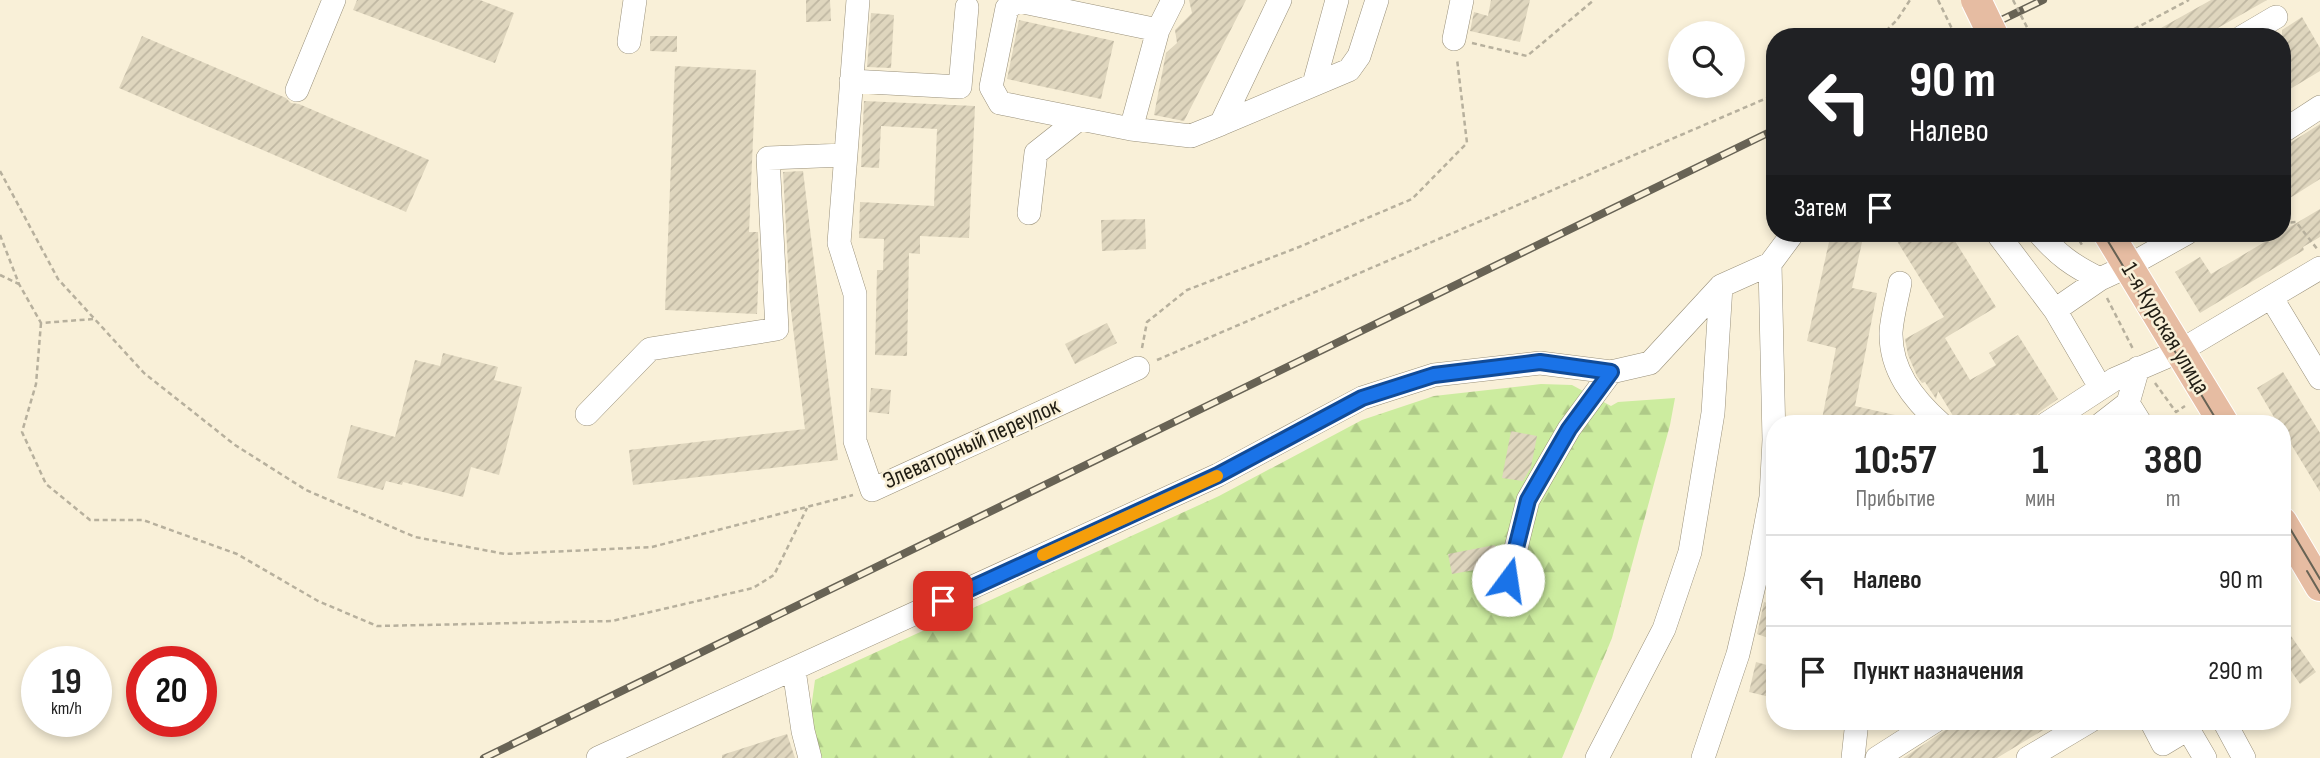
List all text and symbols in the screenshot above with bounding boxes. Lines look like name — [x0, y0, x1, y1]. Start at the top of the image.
map controls — [1668, 21, 1745, 98]
button: search — [1668, 21, 1745, 98]
text: 90 m — [1909, 52, 1996, 111]
icon: left — [1794, 56, 1885, 147]
text: Налево — [1909, 112, 1989, 151]
icon: arrive — [1861, 189, 1899, 227]
text: Затем — [1794, 193, 1847, 224]
street label: 1-я Курская улица — [2115, 257, 2216, 399]
street label: Элеваторный переулок — [878, 391, 1065, 495]
text: 10:57 — [1854, 435, 1936, 486]
text: 1 — [2032, 435, 2048, 486]
text: 380 — [2144, 435, 2203, 486]
text: Прибытие — [1856, 485, 1935, 513]
text: мин — [2025, 485, 2055, 513]
text: m — [2166, 485, 2181, 513]
position arrow — [1471, 543, 1545, 617]
icon: left — [1794, 562, 1832, 600]
text: Налево — [1853, 565, 1922, 596]
text: 90 m — [2219, 565, 2263, 596]
pin — [913, 571, 973, 631]
icon: arrive — [924, 582, 962, 620]
speed limit sign: 20 — [126, 646, 217, 737]
icon: arrive — [1794, 653, 1832, 691]
text: Пункт назначения — [1853, 656, 2024, 687]
text: 290 m — [2208, 656, 2263, 687]
text: 19 — [51, 661, 82, 704]
text: km/h — [51, 698, 82, 719]

